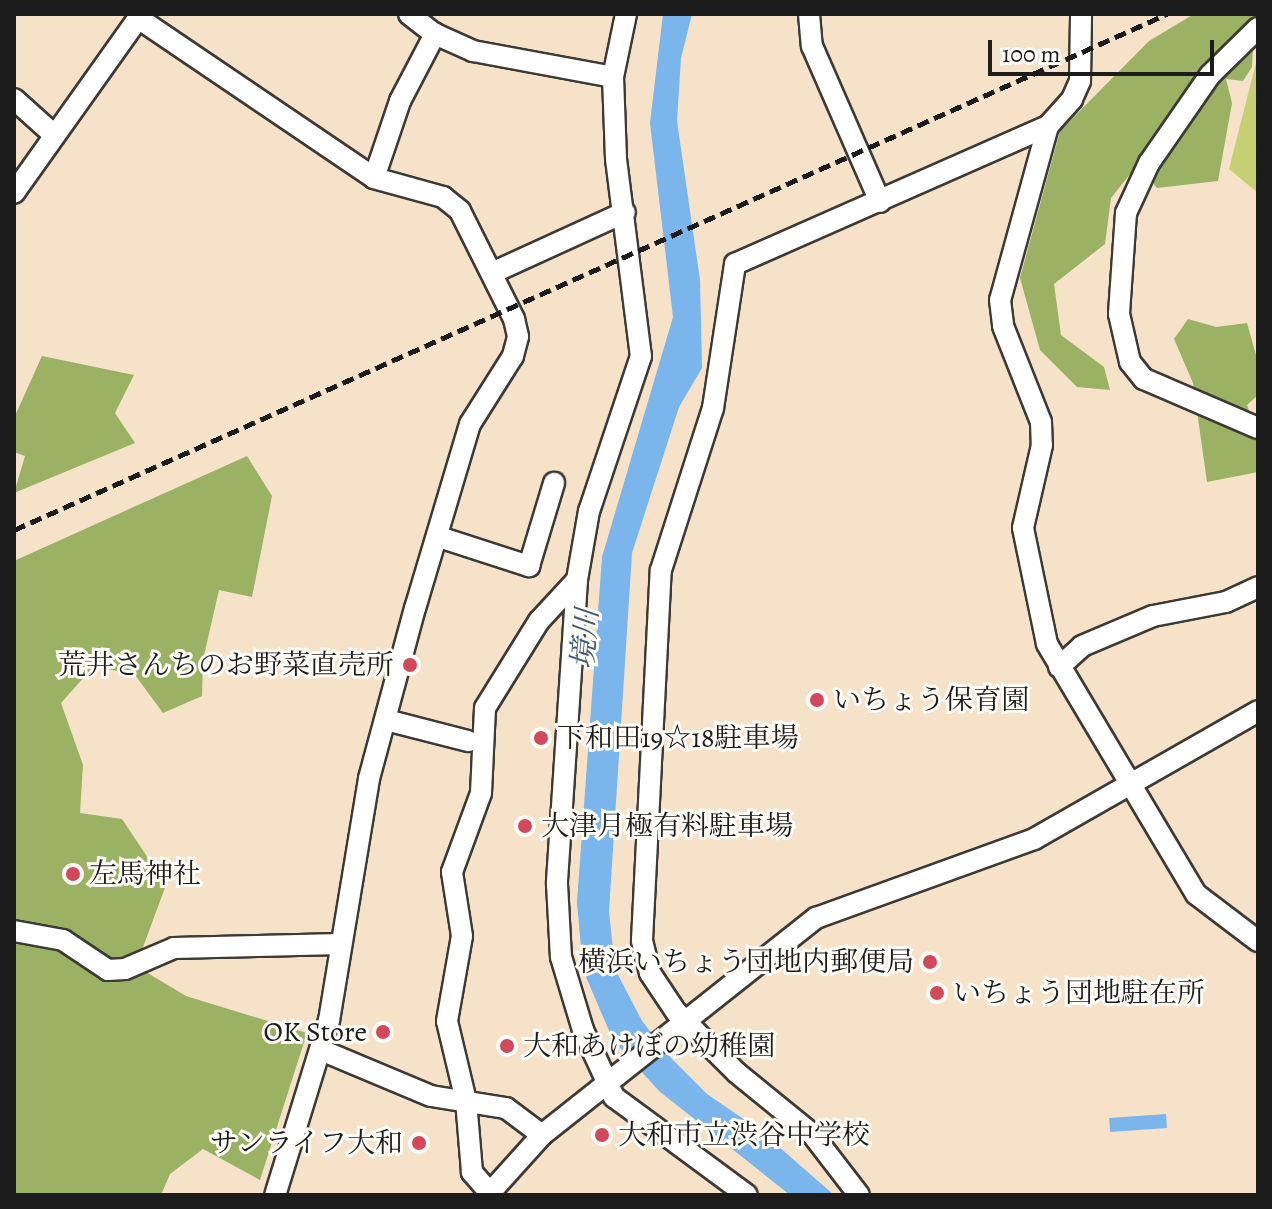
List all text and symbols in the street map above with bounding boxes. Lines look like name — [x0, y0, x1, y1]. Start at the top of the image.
scale bar — [992, 24, 1218, 74]
text: 100 m — [1002, 38, 1061, 70]
water label: 境川 — [564, 608, 606, 670]
place label: 荒井さんちのお野菜直売所 — [58, 648, 394, 682]
marker: 荒井さんちのお野菜直売所 — [401, 656, 419, 674]
place label: いちょう保育園 — [833, 683, 1029, 717]
marker: いちょう保育園 — [808, 691, 826, 709]
place label: 下和田19☆18駐車場 — [557, 721, 798, 755]
marker: 下和田19☆18駐車場 — [532, 729, 550, 747]
place label: 大津月極有料駐車場 — [541, 809, 793, 843]
marker: 大津月極有料駐車場 — [516, 817, 534, 835]
place label: 左馬神社 — [89, 857, 201, 891]
marker: 左馬神社 — [64, 865, 82, 883]
place label: 横浜いちょう団地内郵便局 — [578, 945, 914, 979]
marker: 横浜いちょう団地内郵便局 — [921, 953, 939, 971]
place label: いちょう団地駐在所 — [953, 976, 1205, 1010]
marker: いちょう団地駐在所 — [928, 984, 946, 1002]
place label: OK Store — [263, 1015, 367, 1049]
marker: OK Store — [374, 1023, 392, 1041]
place label: 大和あけぼの幼稚園 — [523, 1029, 775, 1063]
marker: 大和あけぼの幼稚園 — [498, 1037, 516, 1055]
place label: 大和市立渋谷中学校 — [618, 1118, 870, 1152]
place label: サンライフ大和 — [207, 1126, 403, 1160]
marker: 大和市立渋谷中学校 — [593, 1126, 611, 1144]
marker: サンライフ大和 — [410, 1134, 428, 1152]

